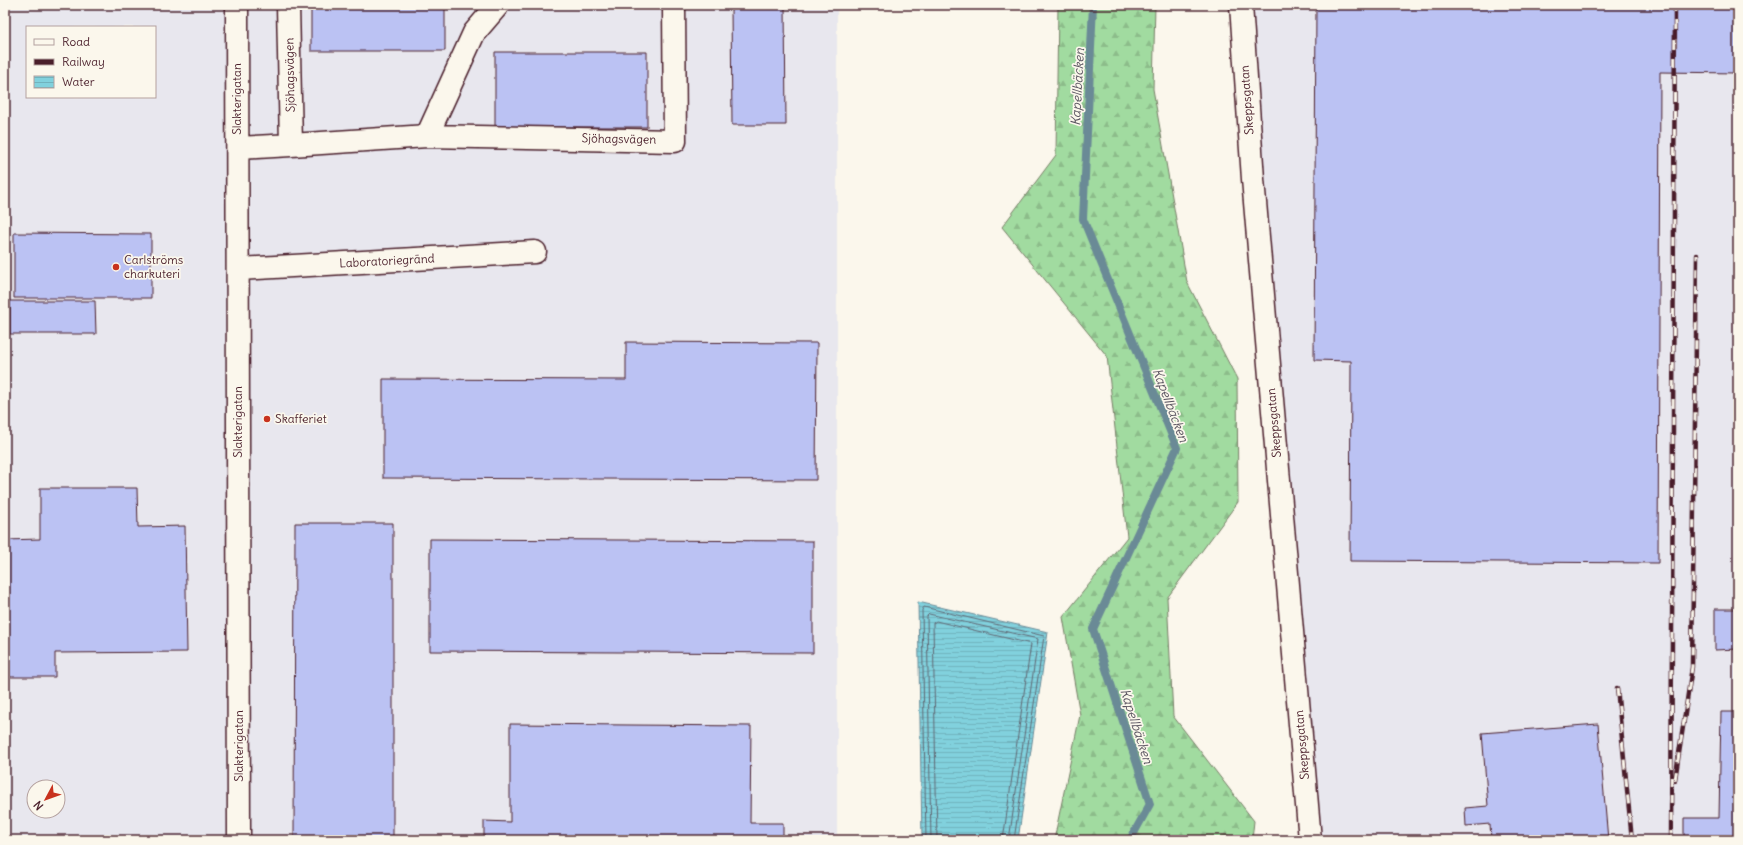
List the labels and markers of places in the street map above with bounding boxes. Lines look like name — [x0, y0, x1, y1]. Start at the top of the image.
place label: Carlströms charkuteri — [124, 252, 183, 281]
marker: Carlströms charkuteri — [111, 262, 121, 272]
place label: Skafferiet — [275, 411, 327, 426]
marker: Skafferiet — [262, 414, 272, 424]

